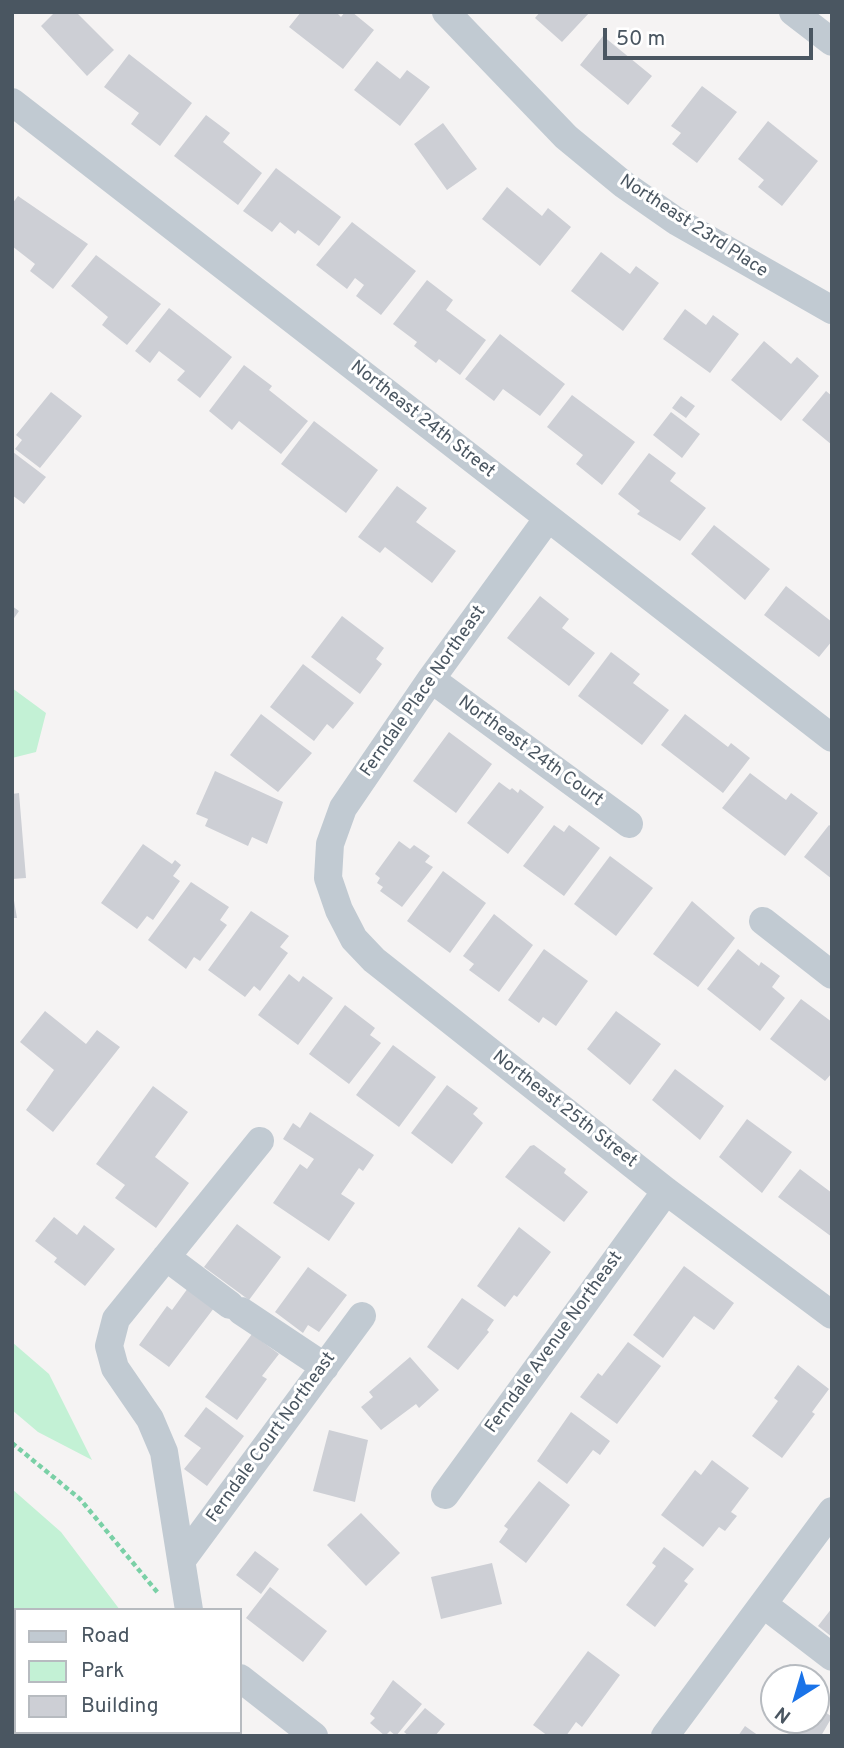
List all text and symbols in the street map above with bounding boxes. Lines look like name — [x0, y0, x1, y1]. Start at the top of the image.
scale bar — [606, 14, 816, 58]
text: 50 m — [616, 26, 665, 53]
street label: Northeast 23rd Place — [615, 171, 771, 283]
street label: Northeast 24th Street — [345, 357, 499, 483]
street label: Ferndale Place Northeast — [357, 602, 491, 782]
street label: Northeast 24th Court — [453, 692, 607, 812]
street label: Northeast 25th Street — [487, 1047, 641, 1173]
street label: Ferndale Avenue Northeast — [482, 1248, 628, 1438]
street label: Ferndale Court Northeast — [203, 1349, 341, 1527]
legend — [14, 1608, 242, 1734]
text: Road — [81, 1623, 130, 1650]
text: Park — [81, 1658, 124, 1685]
north arrow — [760, 1664, 830, 1734]
text: Building — [81, 1693, 159, 1720]
text: N — [771, 1700, 796, 1728]

